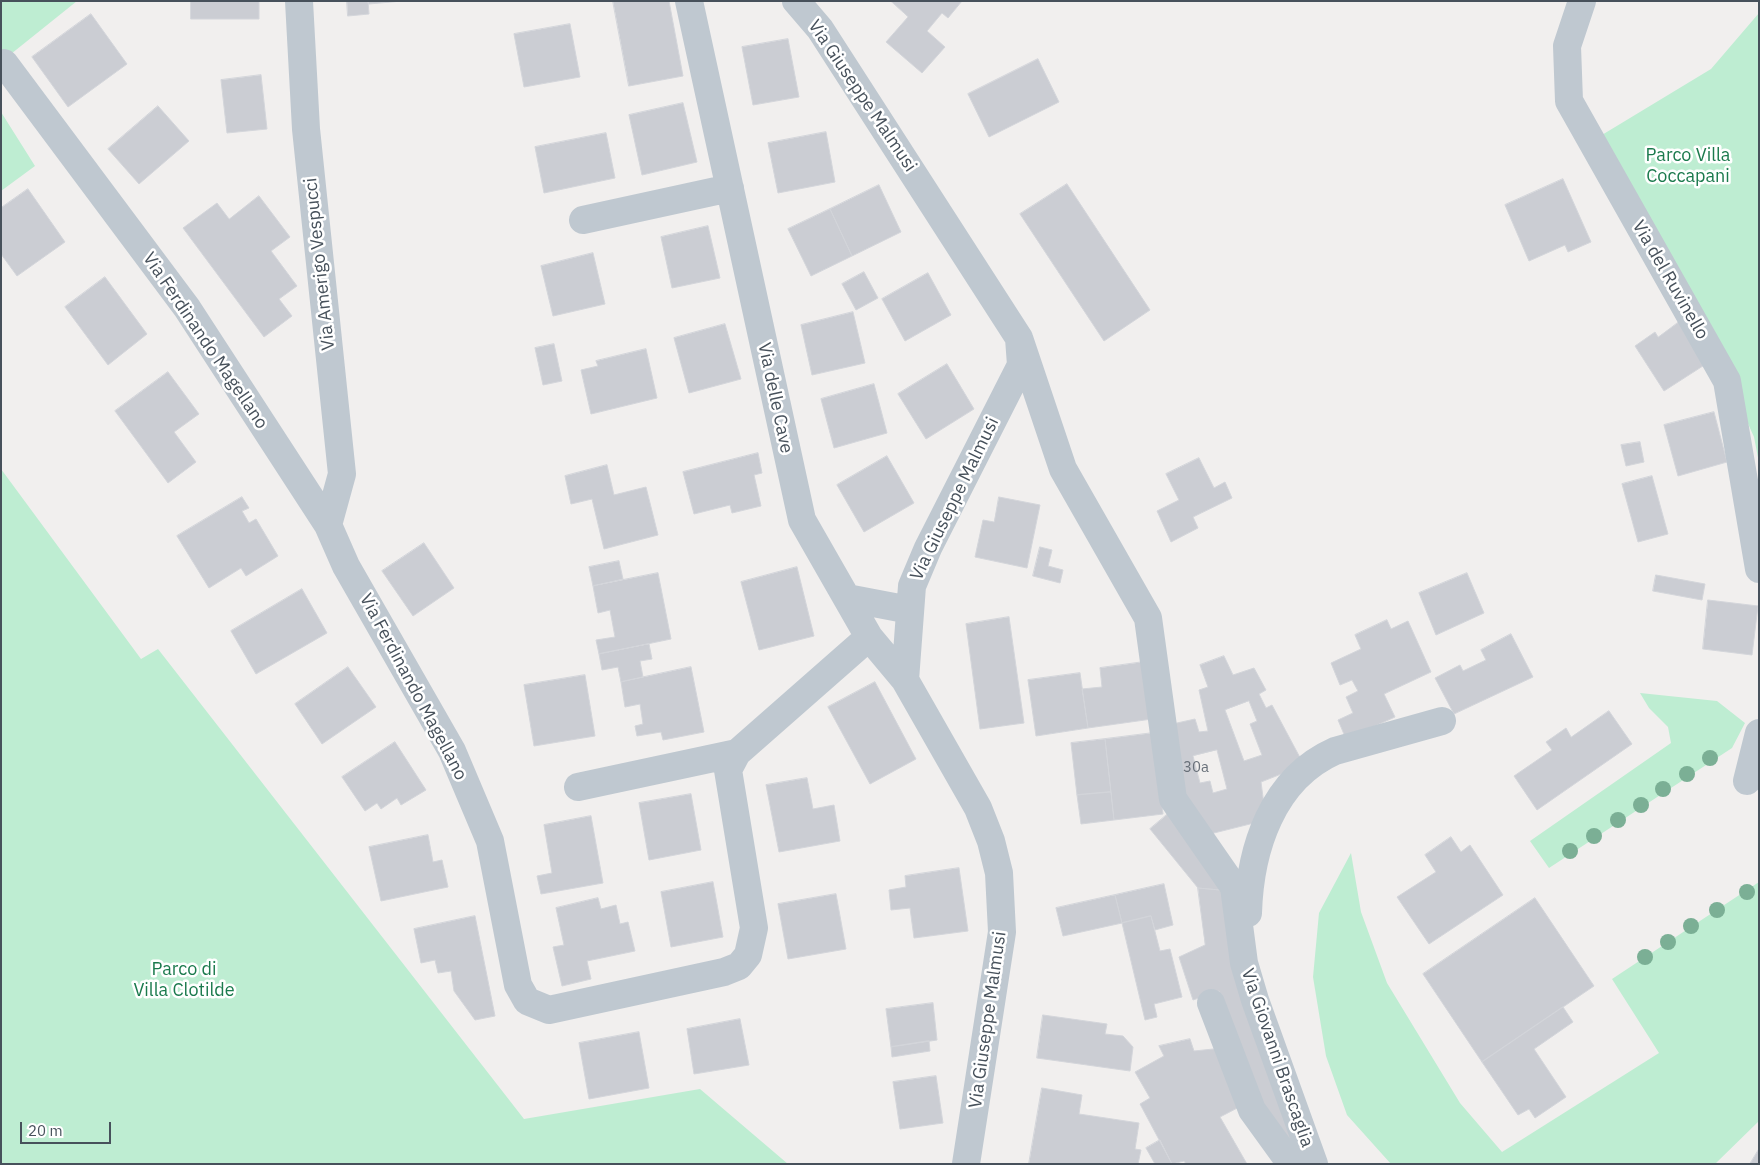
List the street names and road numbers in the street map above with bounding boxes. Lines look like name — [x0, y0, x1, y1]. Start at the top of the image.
street label: Via Giuseppe Malmusi — [803, 16, 921, 176]
street label: Via Amerigo Vespucci — [300, 177, 340, 351]
street label: Via del Ruvinello — [1627, 217, 1713, 343]
street label: Via Ferdinando Magellano — [138, 249, 272, 433]
street label: Via delle Cave — [753, 341, 797, 455]
street label: Via Giuseppe Malmusi — [906, 414, 1004, 584]
street label: Via Ferdinando Magellano — [355, 590, 471, 784]
street label: Via Giuseppe Malmusi — [965, 930, 1011, 1110]
street label: Via Giovanni Brascaglia — [1236, 966, 1318, 1150]

